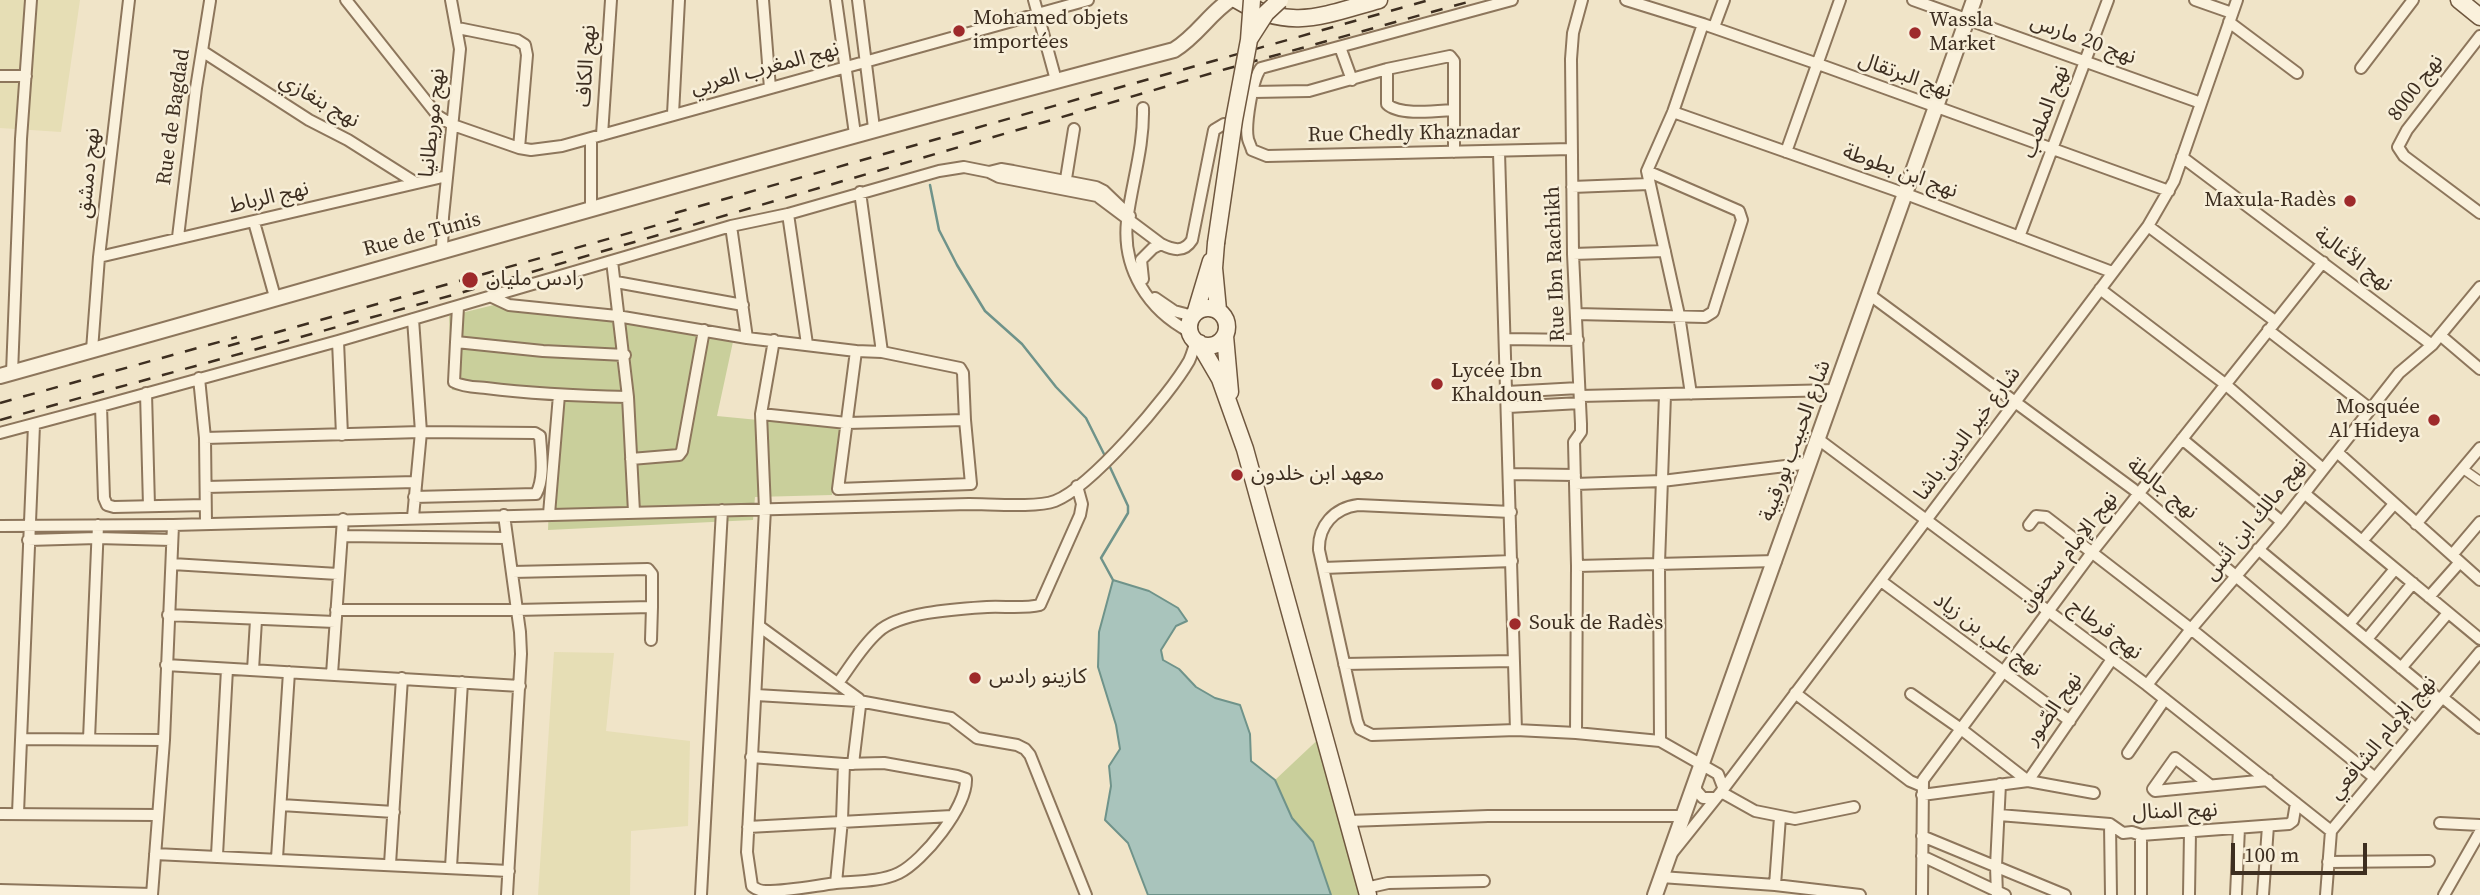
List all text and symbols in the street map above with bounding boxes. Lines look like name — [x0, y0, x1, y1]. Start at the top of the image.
place label: Mohamed objets importées — [973, 6, 1128, 56]
place label: Wassla Market — [1929, 8, 1995, 58]
street label: نهج 20 مارس — [2027, 9, 2139, 71]
marker: Mohamed objets importées — [951, 23, 967, 39]
street label: نهج الكاف — [572, 24, 602, 108]
marker: Wassla Market — [1907, 25, 1923, 41]
street label: نهج المغرب العربي — [688, 37, 842, 101]
street label: Rue de Bagdad — [152, 47, 196, 187]
street label: نهج البرتقال — [1855, 47, 1955, 105]
street label: نهج 8000 — [2383, 50, 2449, 126]
street label: نهج الملعب — [2017, 62, 2075, 162]
street label: نهج موريطانيا — [415, 67, 451, 179]
street label: نهج بنغازي — [274, 68, 364, 134]
street label: Rue Chedly Khaznadar — [1307, 120, 1521, 148]
street label: نهج دمشق — [72, 127, 106, 219]
street label: نهج ابن بطوطة — [1839, 140, 1961, 204]
street label: نهج الرباط — [227, 177, 311, 219]
street label: Rue Ibn Rachikh — [1541, 186, 1571, 342]
place label: Maxula-Radès — [2204, 188, 2336, 214]
marker: Maxula-Radès — [2342, 193, 2358, 209]
street label: Rue de Tunis — [360, 207, 484, 263]
street label: نهج الأغالبة — [2309, 222, 2397, 298]
place label: رادس مليان — [486, 267, 584, 293]
marker: رادس مليان — [460, 270, 480, 290]
street label: شارع الحبيب بورقيبة — [1755, 357, 1837, 525]
place label: Lycée Ibn Khaldoun — [1451, 359, 1543, 409]
street label: شارع خير الدين باشا — [1909, 362, 2027, 506]
marker: Lycée Ibn Khaldoun — [1429, 376, 1445, 392]
place label: Mosquée Al Hideya — [2329, 395, 2420, 445]
marker: Mosquée Al Hideya — [2426, 412, 2442, 428]
street label: نهج جالطة — [2121, 453, 2203, 525]
street label: نهج مالك ابن أنس — [2199, 454, 2313, 586]
place label: معهد ابن خلدون — [1251, 462, 1384, 488]
marker: معهد ابن خلدون — [1229, 467, 1245, 483]
street label: نهج الإمام سحنون — [2014, 487, 2124, 617]
street label: نهج علي بن زياد — [1928, 587, 2046, 683]
street label: نهج قرطاج — [2063, 594, 2147, 666]
place label: Souk de Radès — [1529, 611, 1663, 637]
marker: Souk de Radès — [1507, 616, 1523, 632]
place label: كازينو رادس — [989, 665, 1087, 691]
street label: نهج الصّور — [2020, 668, 2088, 750]
marker: كازينو رادس — [967, 670, 983, 686]
street label: نهج الإمام الشافعي — [2324, 671, 2442, 805]
street label: نهج المنال — [2132, 798, 2218, 826]
scale bar — [2235, 828, 2372, 872]
text: 100 m — [2244, 840, 2299, 869]

